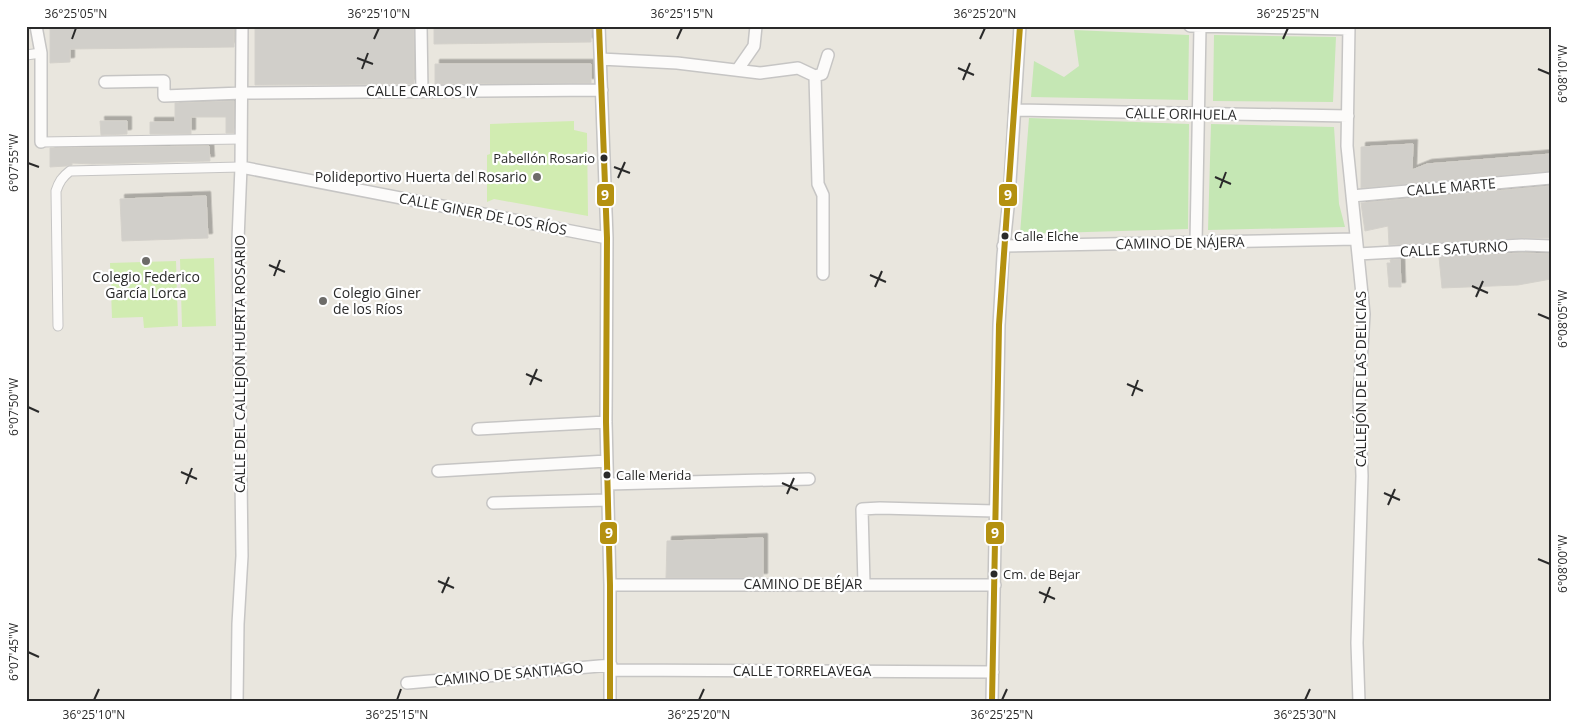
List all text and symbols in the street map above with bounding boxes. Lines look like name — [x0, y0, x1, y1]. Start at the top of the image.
text: 36°25'05"N — [45, 5, 107, 22]
text: 36°25'10"N — [348, 5, 410, 22]
text: 36°25'15"N — [651, 5, 713, 22]
text: 36°25'20"N — [954, 5, 1016, 22]
text: 36°25'25"N — [1257, 5, 1319, 22]
text: 6°08'10"W — [1554, 45, 1571, 103]
street label: CALLE CARLOS IV — [366, 81, 479, 100]
street label: CALLE ORIHUELA — [1125, 103, 1237, 124]
text: 6°07'55"W — [5, 134, 22, 192]
place label: Pabellón Rosario — [493, 149, 595, 167]
marker: Pabellón Rosario — [599, 153, 609, 163]
place label: Polideportivo Huerta del Rosario — [315, 167, 527, 186]
marker: Polideportivo Huerta del Rosario — [531, 171, 543, 183]
street label: CALLE MARTE — [1406, 173, 1496, 200]
line badge: 9 — [596, 183, 615, 207]
line badge: 9 — [998, 183, 1018, 207]
text: 9 — [601, 185, 609, 204]
text: 9 — [1004, 185, 1012, 204]
street label: CALLE GINER DE LOS RÍOS — [398, 188, 569, 239]
place label: Calle Elche — [1014, 227, 1079, 245]
marker: Calle Elche — [1000, 231, 1010, 241]
street label: CAMINO DE NÁJERA — [1115, 232, 1245, 253]
street label: CALLE DEL CALLEJON HUERTA ROSARIO — [230, 235, 249, 493]
street label: CALLE SATURNO — [1399, 236, 1509, 261]
marker: Colegio Federico García Lorca — [140, 255, 152, 267]
place label: Colegio Federico García Lorca — [92, 267, 200, 302]
place label: Colegio Giner de los Ríos — [333, 283, 421, 318]
text: 6°08'05"W — [1554, 290, 1571, 348]
street label: CALLEJÓN DE LAS DELICIAS — [1351, 291, 1370, 467]
marker: Colegio Giner de los Ríos — [317, 295, 329, 307]
text: 6°07'50"W — [5, 378, 22, 436]
place label: Calle Merida — [616, 466, 691, 484]
marker: Calle Merida — [602, 470, 612, 480]
line badge: 9 — [599, 521, 618, 545]
line badge: 9 — [985, 521, 1005, 545]
text: 9 — [605, 523, 613, 542]
text: 9 — [991, 523, 999, 542]
text: 6°08'00"W — [1554, 535, 1571, 593]
place label: Cm. de Bejar — [1003, 565, 1081, 583]
marker: Cm. de Bejar — [989, 569, 999, 579]
street label: CAMINO DE BÉJAR — [744, 574, 863, 593]
text: 6°07'45"W — [5, 623, 22, 681]
street label: CAMINO DE SANTIAGO — [434, 658, 584, 689]
street label: CALLE TORRELAVEGA — [733, 661, 871, 680]
text: 36°25'10"N — [63, 706, 125, 723]
text: 36°25'15"N — [366, 706, 428, 723]
text: 36°25'20"N — [668, 706, 730, 723]
text: 36°25'25"N — [971, 706, 1033, 723]
text: 36°25'30"N — [1274, 706, 1336, 723]

